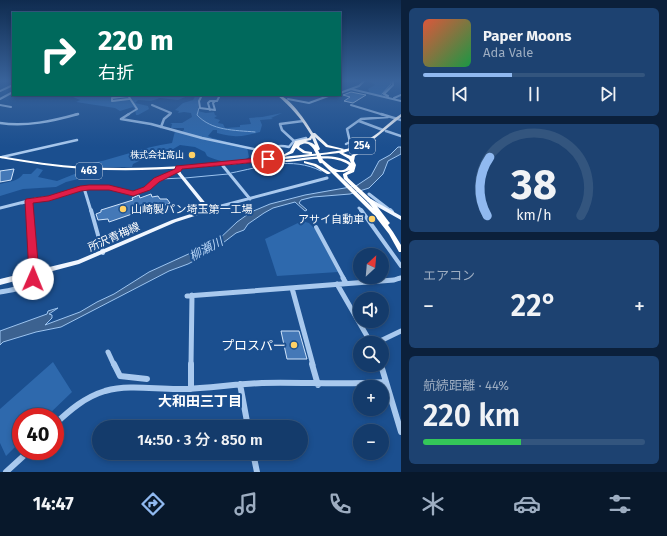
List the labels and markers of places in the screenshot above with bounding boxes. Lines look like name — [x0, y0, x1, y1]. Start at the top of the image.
pin — [251, 142, 285, 176]
place label: 株式会社高山 — [130, 150, 184, 160]
marker: 株式会社高山 — [187, 150, 197, 160]
place label: 山崎製パン埼玉第一工場 — [131, 203, 253, 216]
marker: 山崎製パン埼玉第一工場 — [118, 204, 128, 214]
place label: アサイ自動車 — [298, 213, 364, 226]
marker: アサイ自動車 — [367, 214, 377, 224]
place label: プロスパー — [221, 338, 286, 353]
marker: プロスパー — [289, 340, 299, 350]

